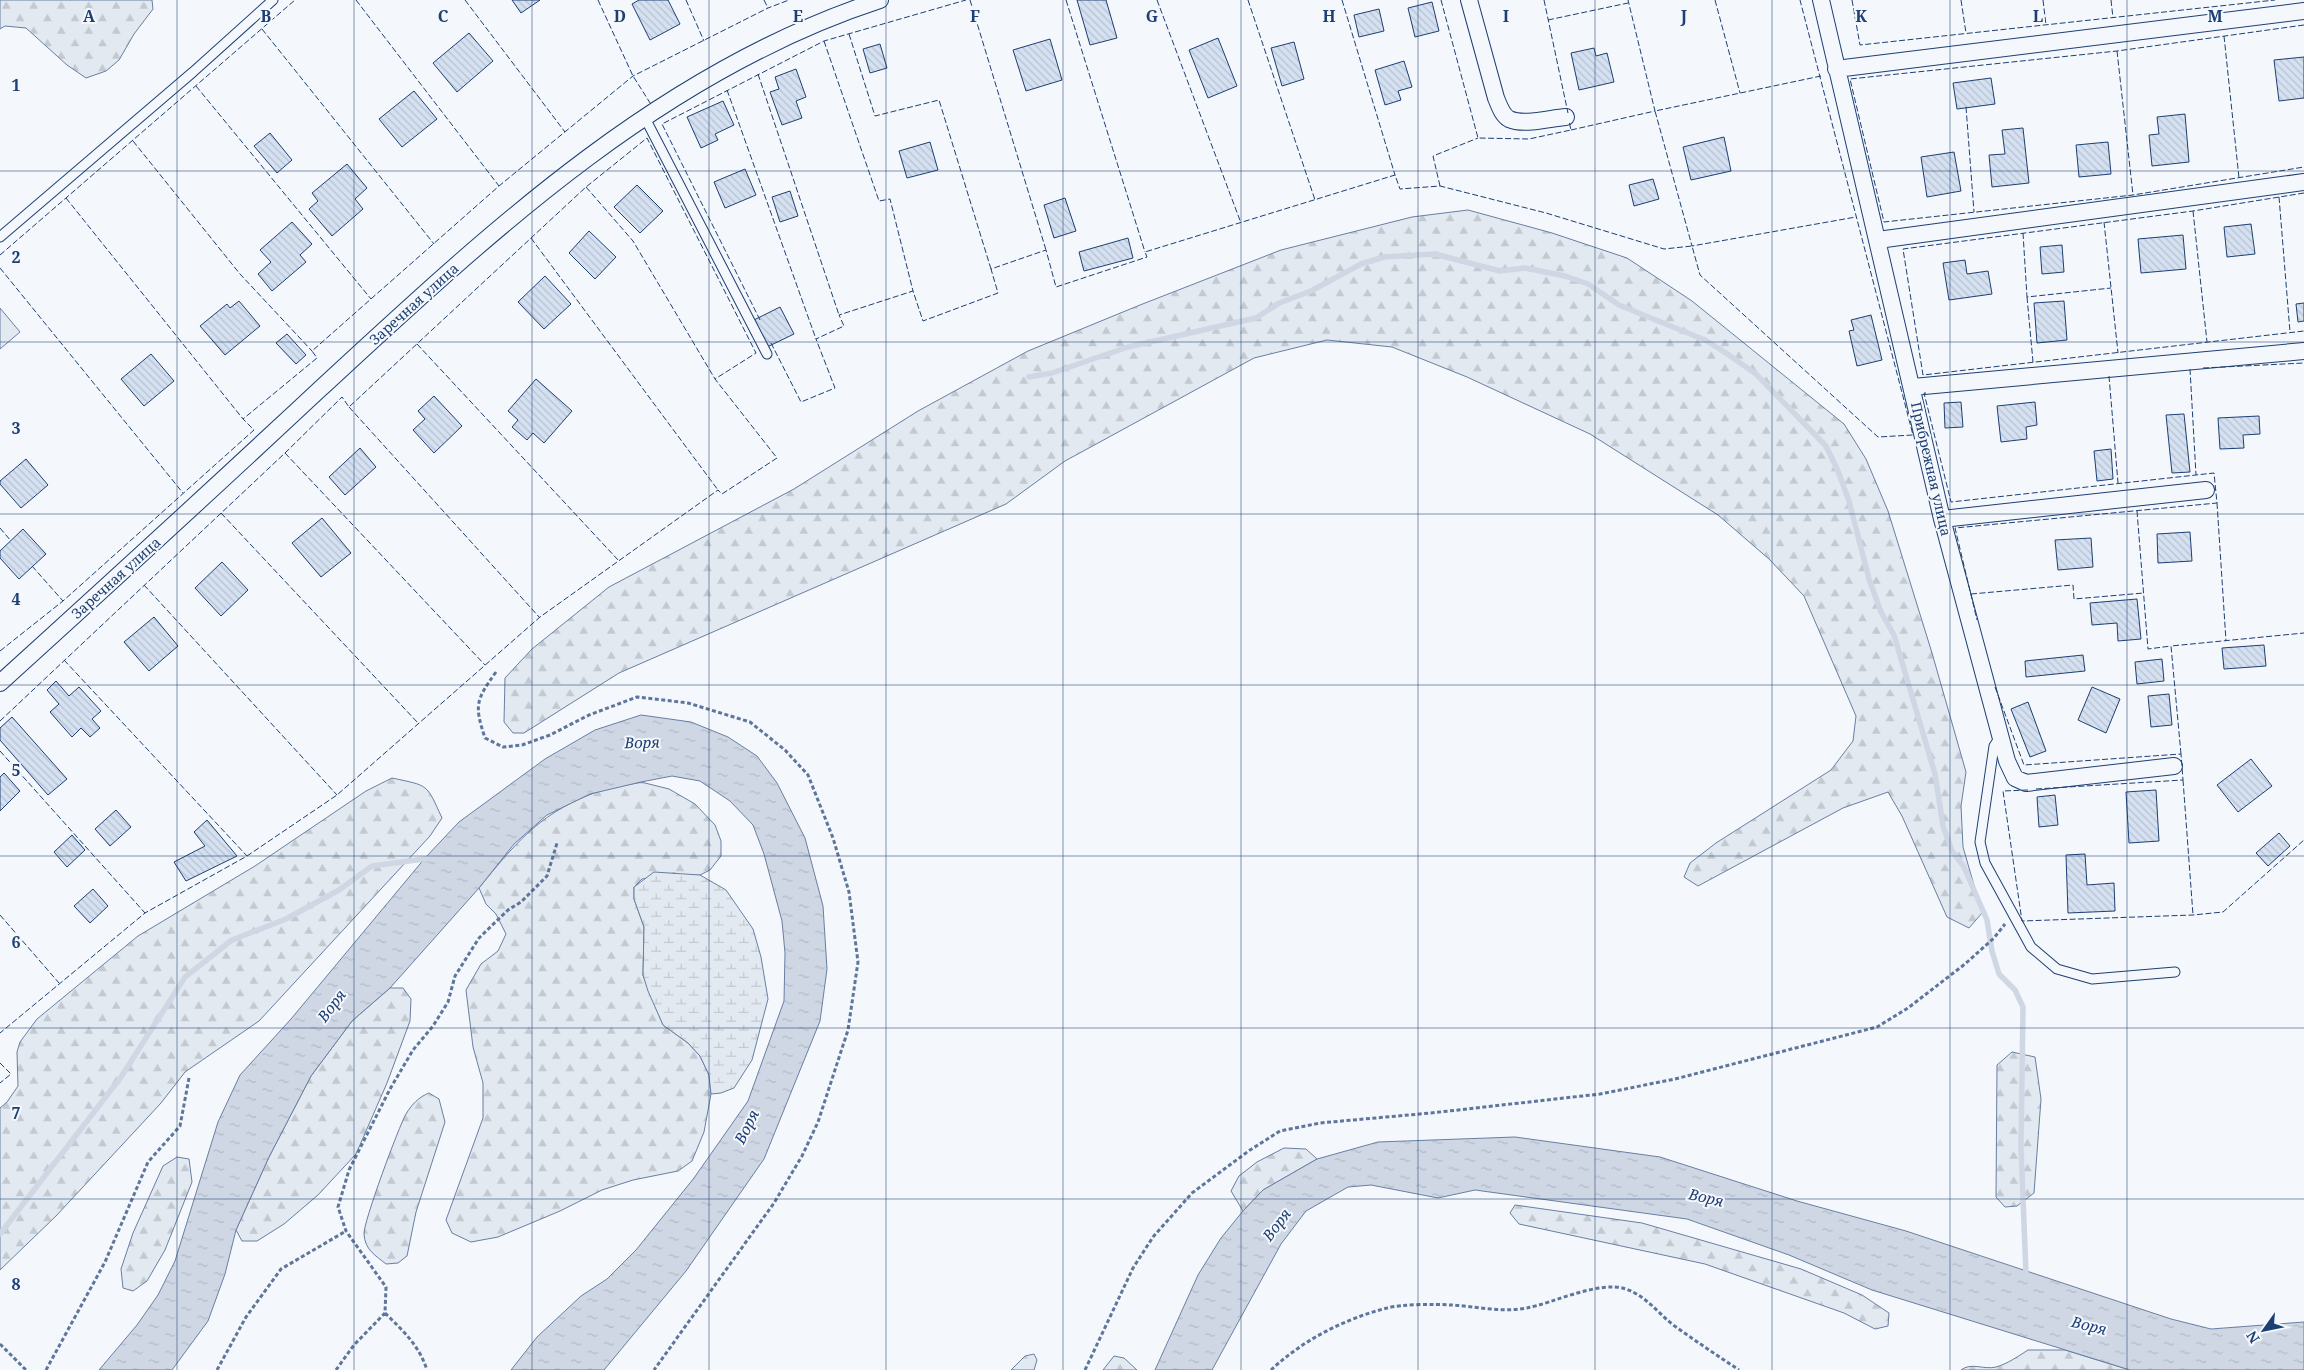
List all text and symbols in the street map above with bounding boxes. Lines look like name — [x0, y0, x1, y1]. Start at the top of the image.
text: A — [83, 5, 96, 27]
text: B — [261, 5, 272, 27]
text: C — [438, 5, 449, 27]
text: D — [614, 5, 626, 27]
text: E — [793, 5, 803, 27]
text: F — [970, 5, 980, 27]
text: G — [1146, 5, 1158, 27]
text: H — [1322, 5, 1336, 27]
text: I — [1503, 5, 1509, 27]
text: J — [1680, 5, 1688, 27]
text: K — [1855, 5, 1867, 27]
text: L — [2033, 5, 2043, 27]
text: M — [2207, 5, 2223, 27]
text: 1 — [11, 74, 21, 96]
text: 2 — [11, 246, 21, 268]
street label: Заречная улица — [365, 258, 462, 349]
street label: Прибрежная улица — [1907, 400, 1956, 538]
text: 3 — [11, 417, 21, 439]
street label: Заречная улица — [67, 532, 164, 623]
text: 4 — [11, 588, 21, 610]
water label: Воря — [623, 732, 660, 752]
text: 5 — [11, 759, 21, 781]
text: 6 — [11, 931, 21, 953]
water label: Воря — [312, 985, 350, 1026]
text: 7 — [11, 1102, 21, 1124]
water label: Воря — [729, 1106, 763, 1148]
water label: Воря — [1686, 1183, 1726, 1211]
water label: Воря — [1257, 1204, 1295, 1245]
text: 8 — [11, 1273, 21, 1295]
north arrow — [2239, 1305, 2289, 1355]
water label: Воря — [2069, 1311, 2109, 1339]
text: N — [2242, 1328, 2264, 1347]

